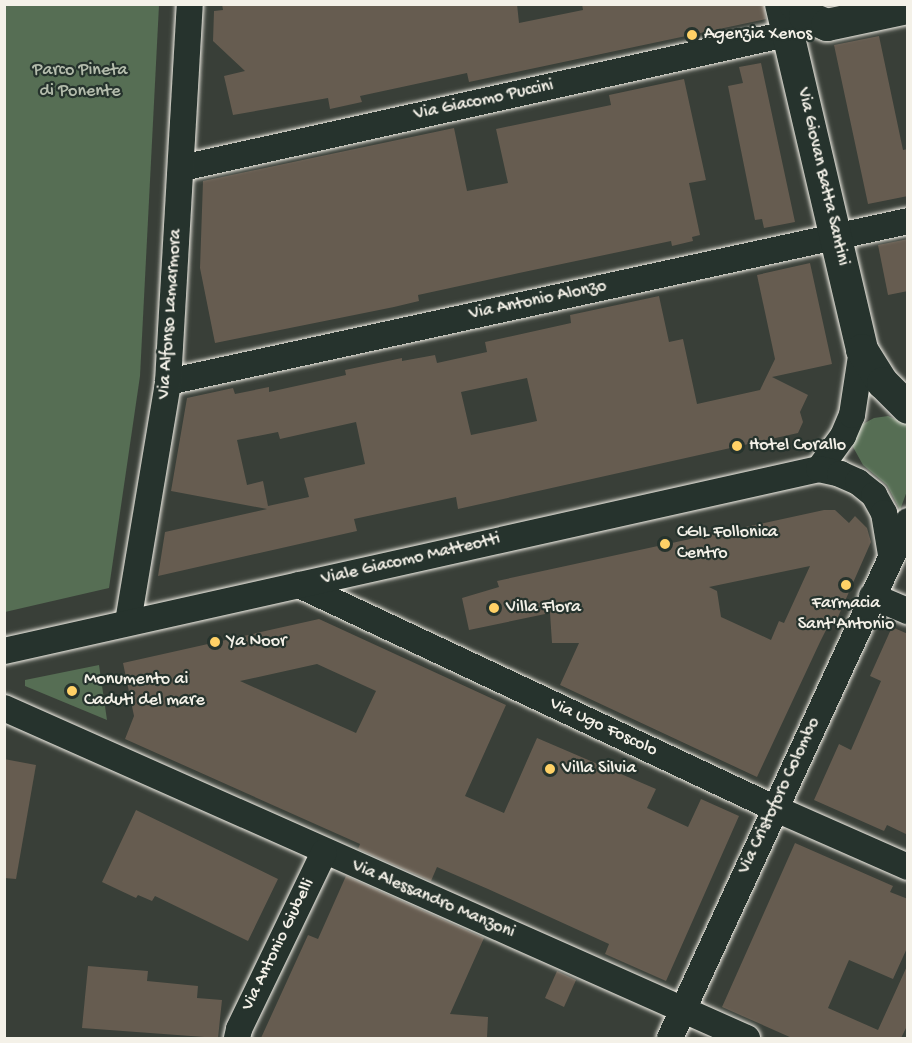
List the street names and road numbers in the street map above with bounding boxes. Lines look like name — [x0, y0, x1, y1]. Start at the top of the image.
street label: Via Giacomo Puccini — [412, 76, 556, 126]
street label: Via Giovan Batta Santini — [791, 86, 853, 268]
street label: Via Alfonso Lamarmora — [154, 228, 188, 400]
street label: Via Antonio Alonzo — [467, 276, 609, 326]
street label: Viale Giacomo Matteotti — [319, 529, 503, 591]
street label: Via Ugo Foscolo — [546, 694, 660, 762]
street label: Via Cristoforo Colombo — [734, 714, 826, 878]
street label: Via Alessandro Manzoni — [348, 856, 518, 944]
street label: Via Antonio Giubelli — [238, 875, 320, 1015]

